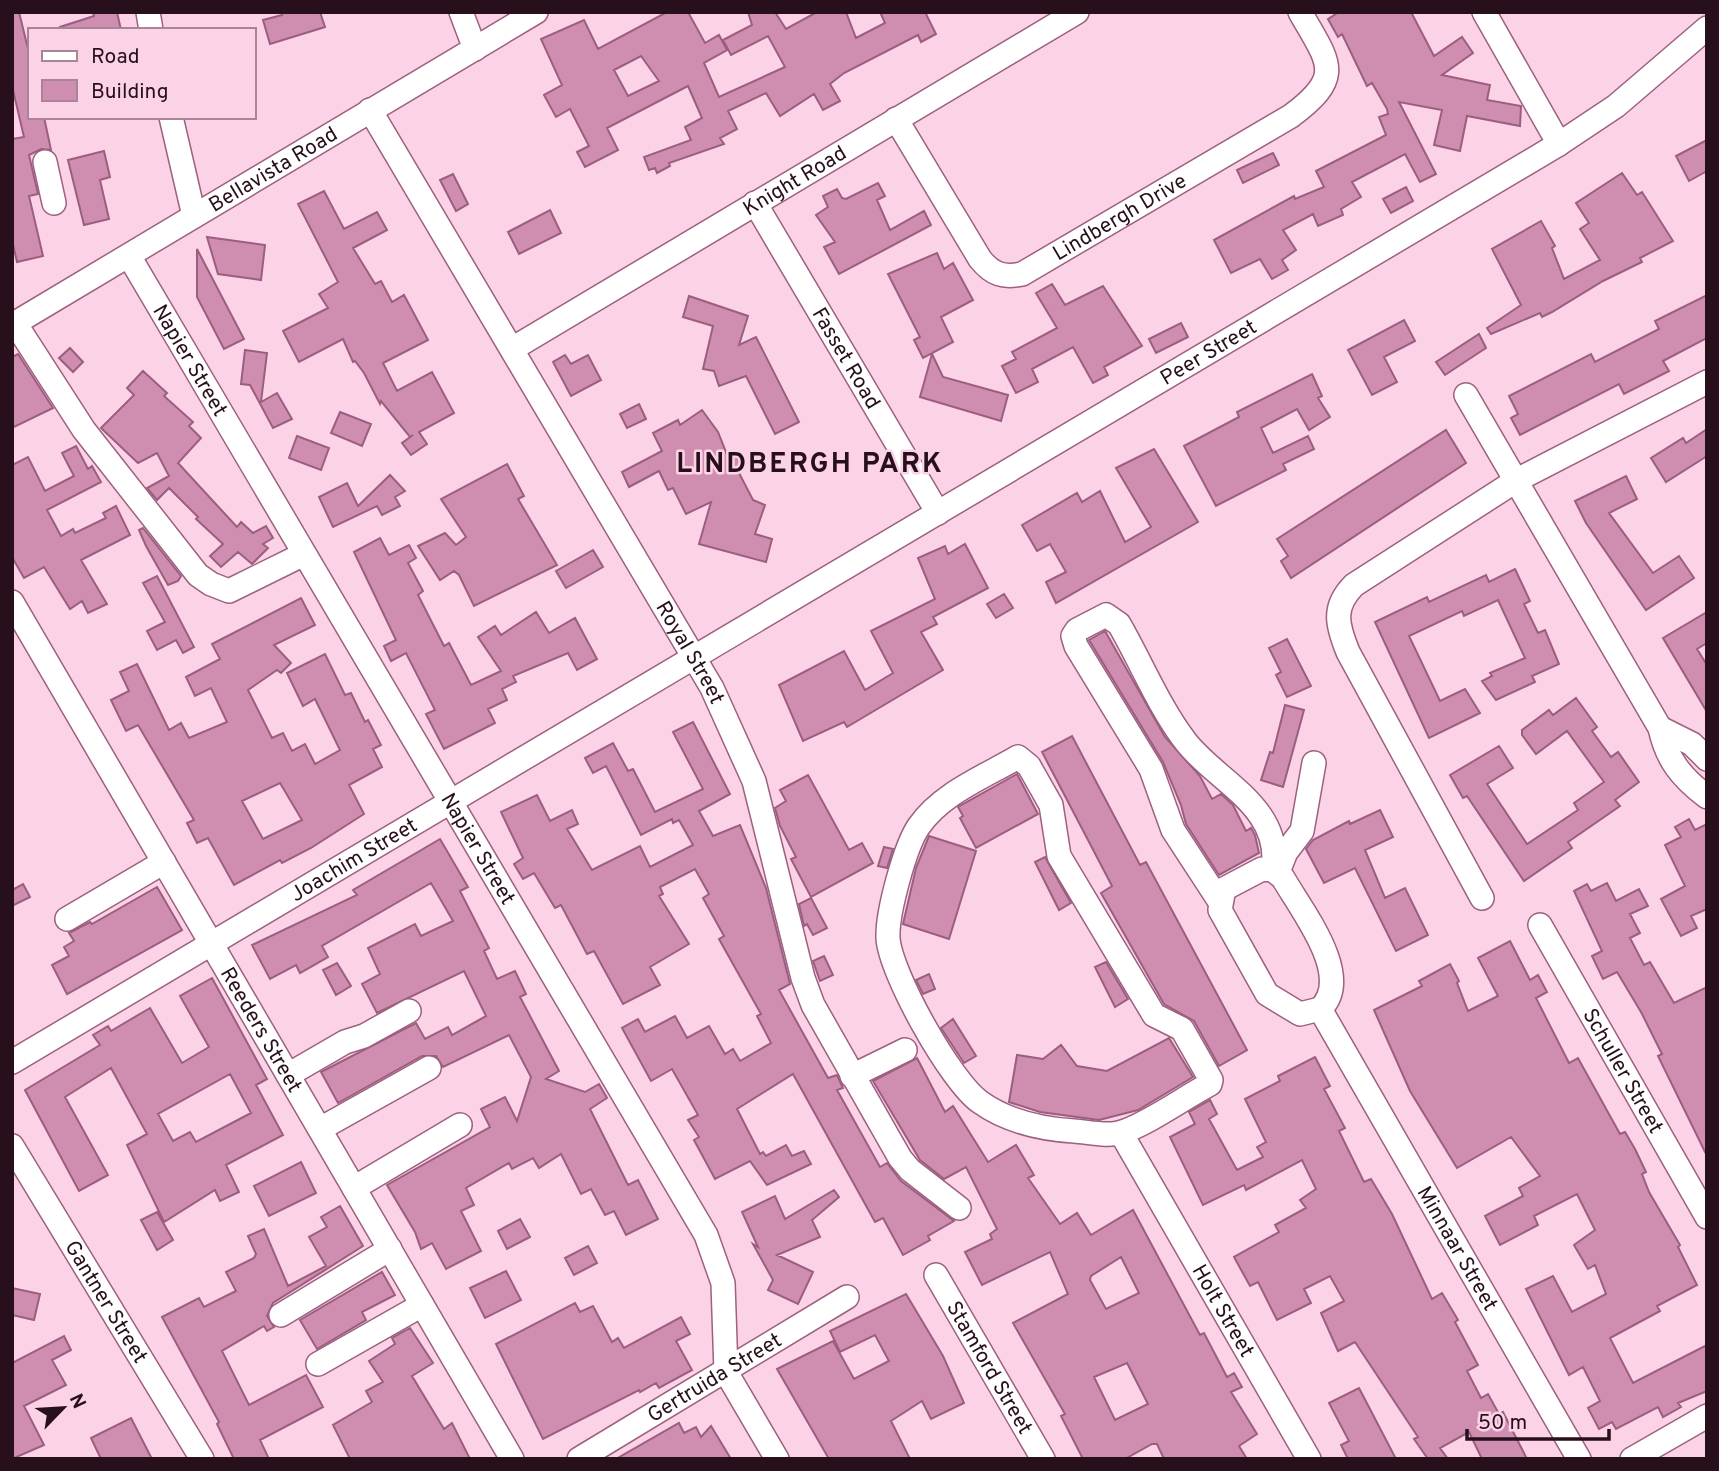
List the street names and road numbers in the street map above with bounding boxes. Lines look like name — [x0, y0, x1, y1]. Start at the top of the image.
street label: Bellavista Road — [204, 122, 343, 219]
street label: Knight Road — [739, 140, 852, 223]
street label: Lindbergh Drive — [1048, 168, 1192, 268]
street label: Napier Street — [146, 300, 233, 422]
street label: Fasset Road — [805, 303, 886, 414]
street label: Peer Street — [1156, 314, 1262, 392]
street label: Royal Street — [649, 597, 730, 709]
street label: Napier Street — [434, 789, 520, 910]
street label: Joachim Street — [286, 813, 423, 909]
street label: Reeders Street — [213, 963, 307, 1098]
street label: Schuller Street — [1576, 1004, 1669, 1139]
street label: Minnaar Street — [1410, 1182, 1503, 1316]
street label: Gantner Street — [58, 1236, 153, 1369]
street label: Holt Street — [1185, 1260, 1259, 1363]
street label: Stamford Street — [939, 1297, 1038, 1440]
street label: Gertruida Street — [643, 1328, 787, 1430]

